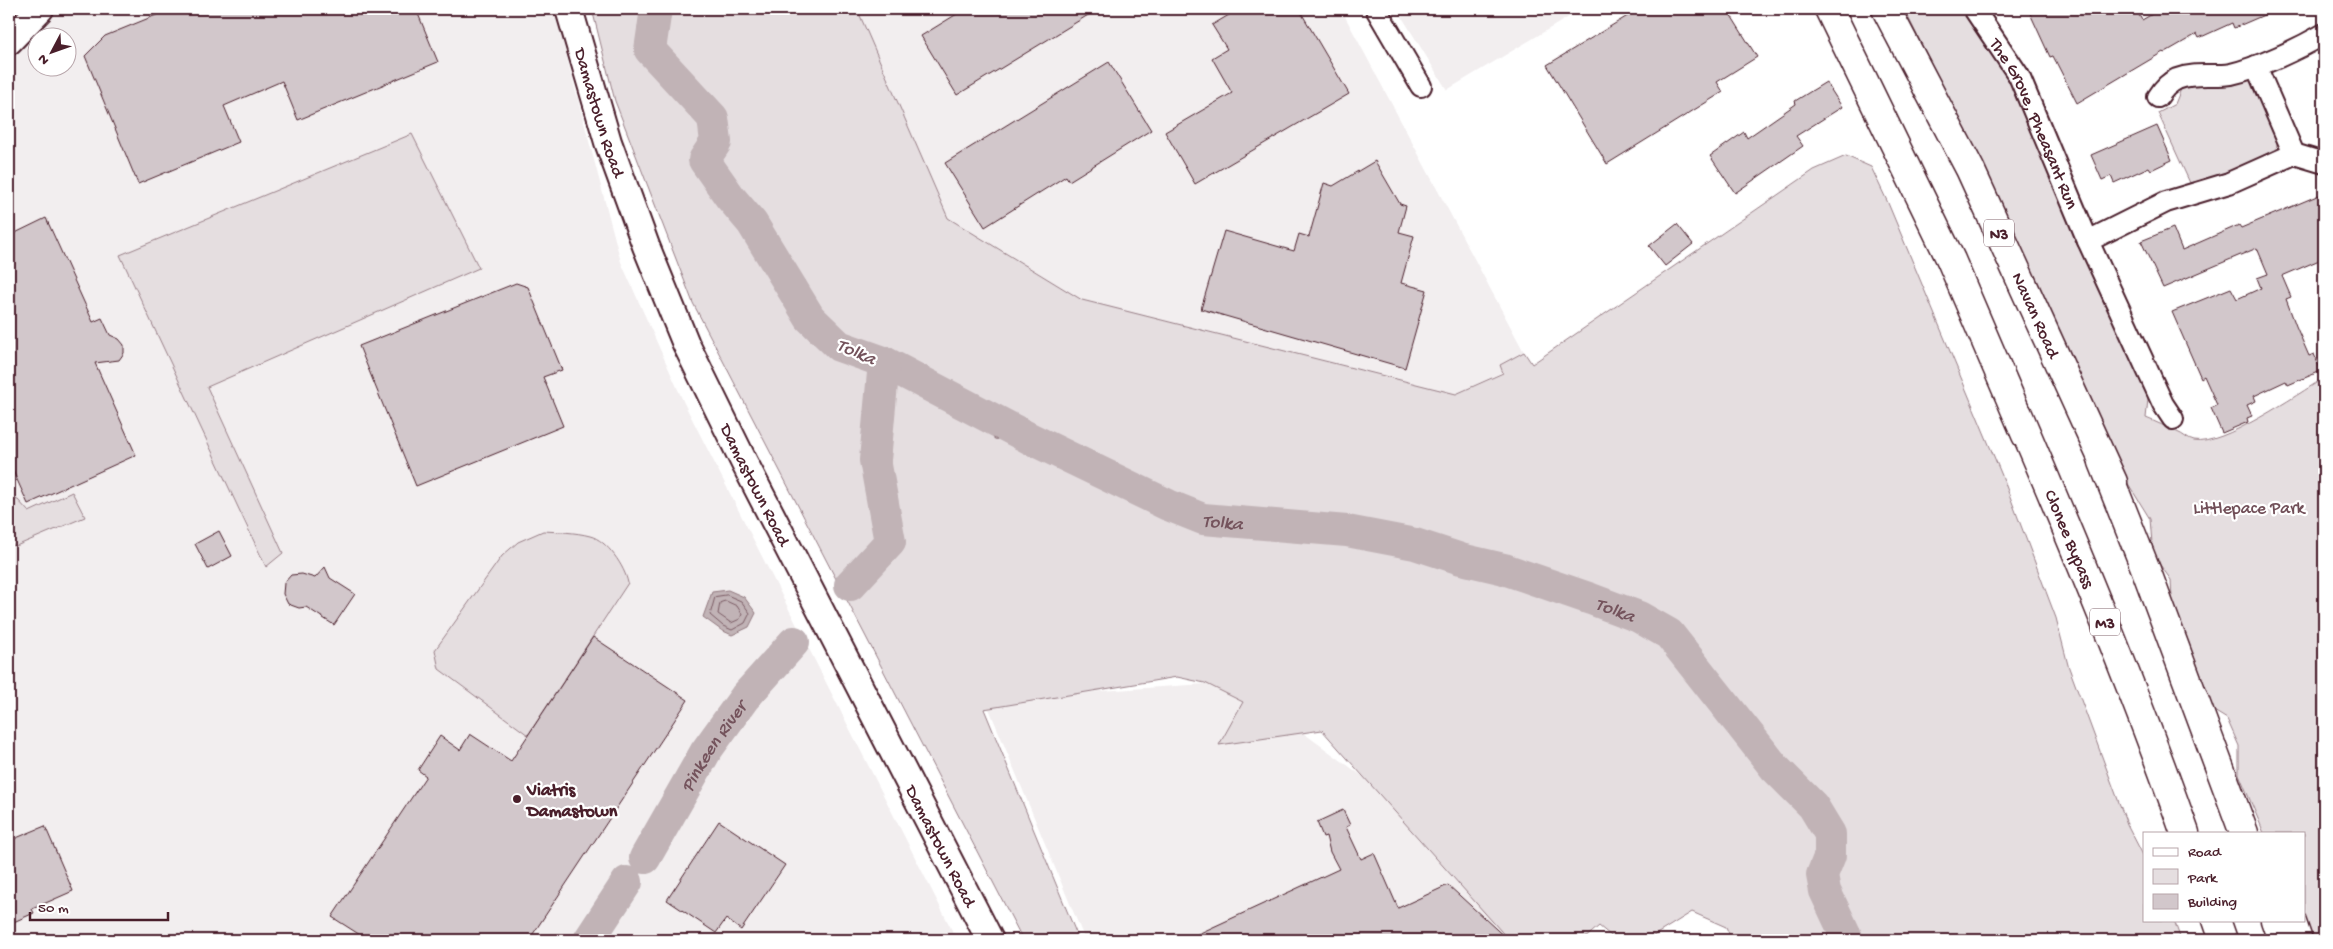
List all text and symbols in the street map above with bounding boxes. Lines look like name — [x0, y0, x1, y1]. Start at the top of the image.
north arrow — [28, 28, 78, 78]
street label: The Grove, Pheasant Run — [1983, 34, 2082, 213]
street label: Damastown Road — [568, 45, 628, 182]
text: N — [35, 50, 53, 68]
road number: N3 — [1984, 220, 2014, 247]
street label: Navan Road — [2006, 270, 2064, 363]
water label: Tolka — [832, 334, 880, 373]
street label: Damastown Road — [714, 420, 794, 551]
street label: Clonee Bypass — [2038, 487, 2098, 593]
park label: Littlepace Park — [2193, 499, 2307, 520]
water label: Tolka — [1201, 511, 1245, 537]
water label: Tolka — [1592, 594, 1639, 630]
road number: M3 — [2090, 608, 2120, 636]
water label: Pinkeen River — [677, 694, 756, 797]
place label: Viatris Damastown — [525, 781, 618, 823]
street label: Damastown Road — [899, 781, 980, 912]
marker: Viatris Damastown — [511, 793, 523, 805]
legend — [2143, 832, 2306, 922]
text: Road — [2188, 844, 2222, 862]
text: Park — [2187, 870, 2218, 888]
scale bar — [30, 889, 168, 921]
text: Building — [2187, 894, 2237, 912]
text: 50 m — [38, 900, 69, 918]

